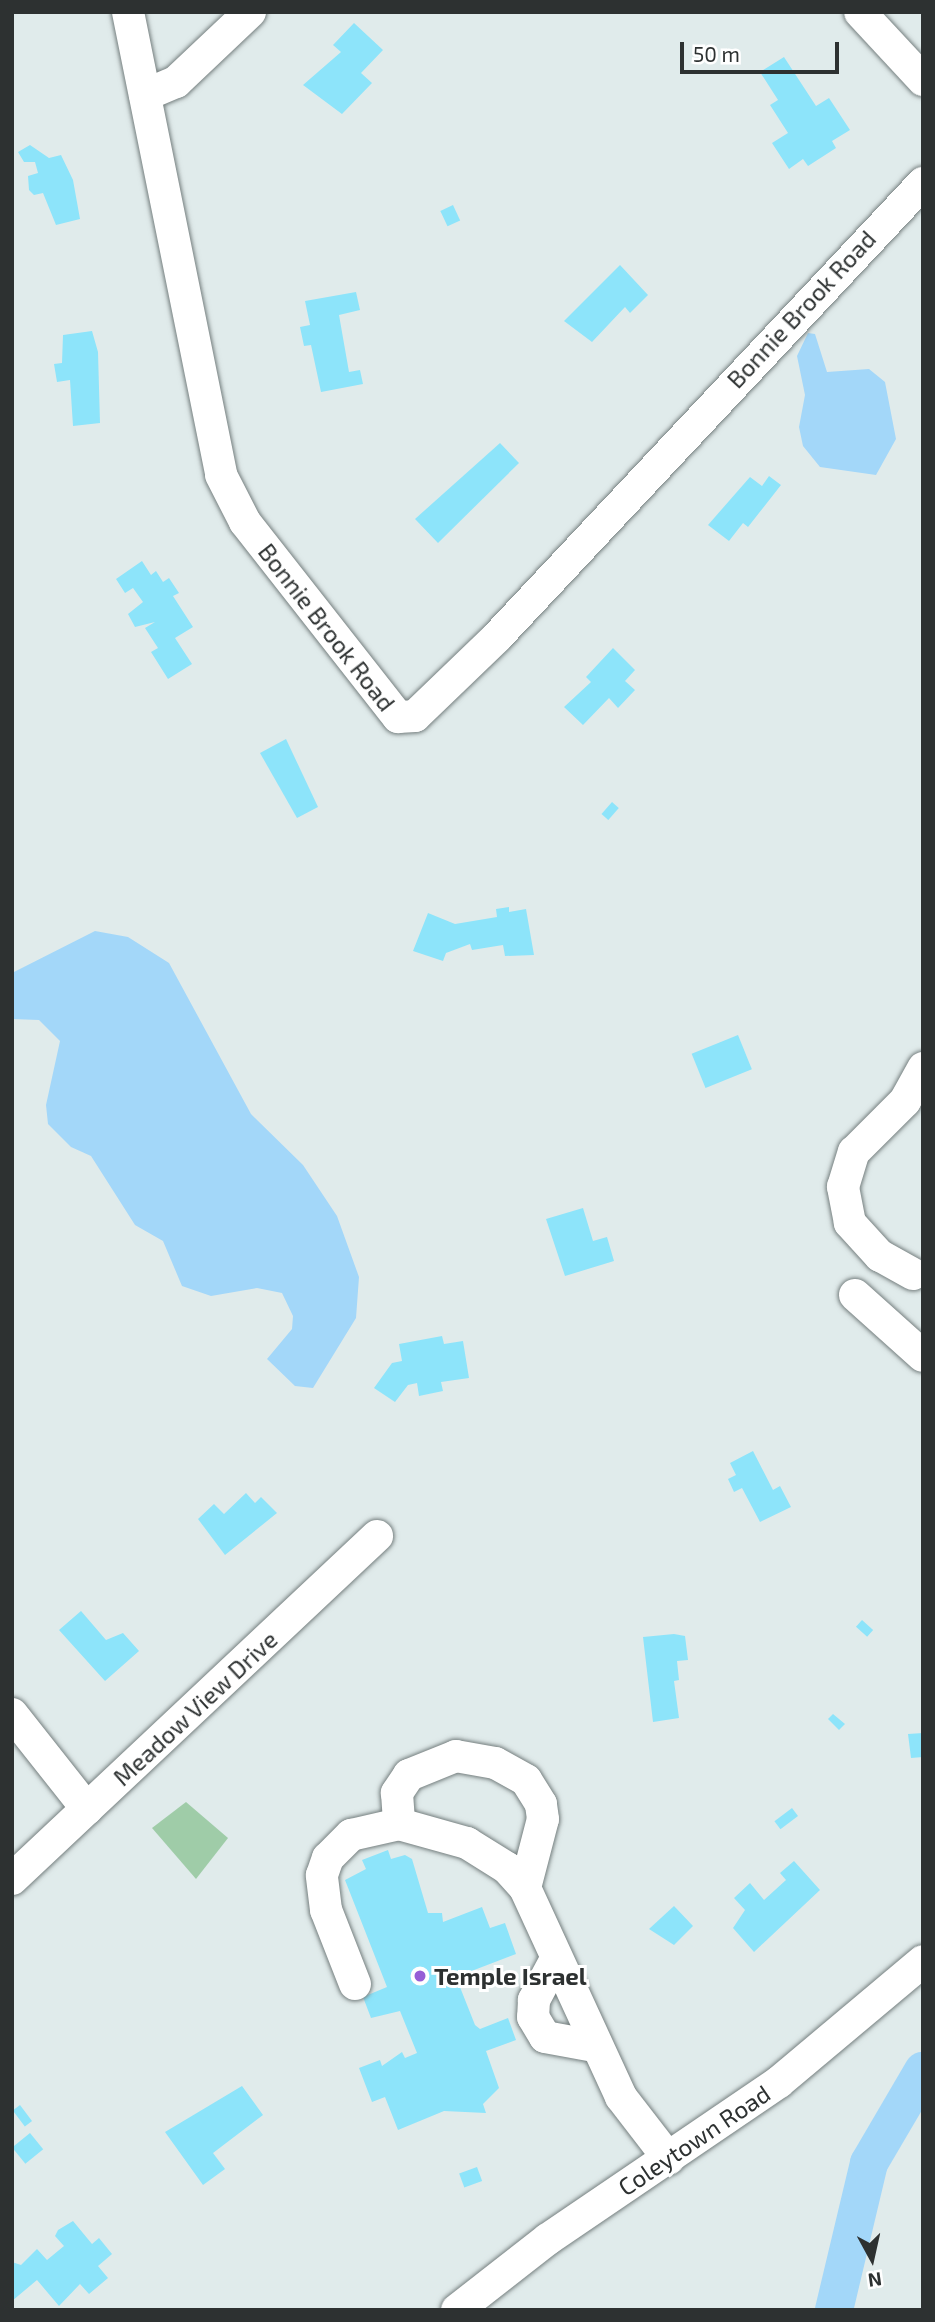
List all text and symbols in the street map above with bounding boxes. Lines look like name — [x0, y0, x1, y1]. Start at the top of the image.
scale bar — [683, 28, 842, 72]
text: 50 m — [693, 41, 740, 66]
street label: Bonnie Brook Road — [721, 224, 881, 394]
street label: Bonnie Brook Road — [253, 537, 401, 717]
street label: Meadow View Drive — [107, 1624, 283, 1792]
place label: Temple Israel — [434, 1962, 587, 1990]
marker: Temple Israel — [412, 1968, 428, 1984]
street label: Coleytown Road — [613, 2079, 775, 2201]
north arrow — [837, 2224, 907, 2294]
text: N — [867, 2268, 883, 2293]

